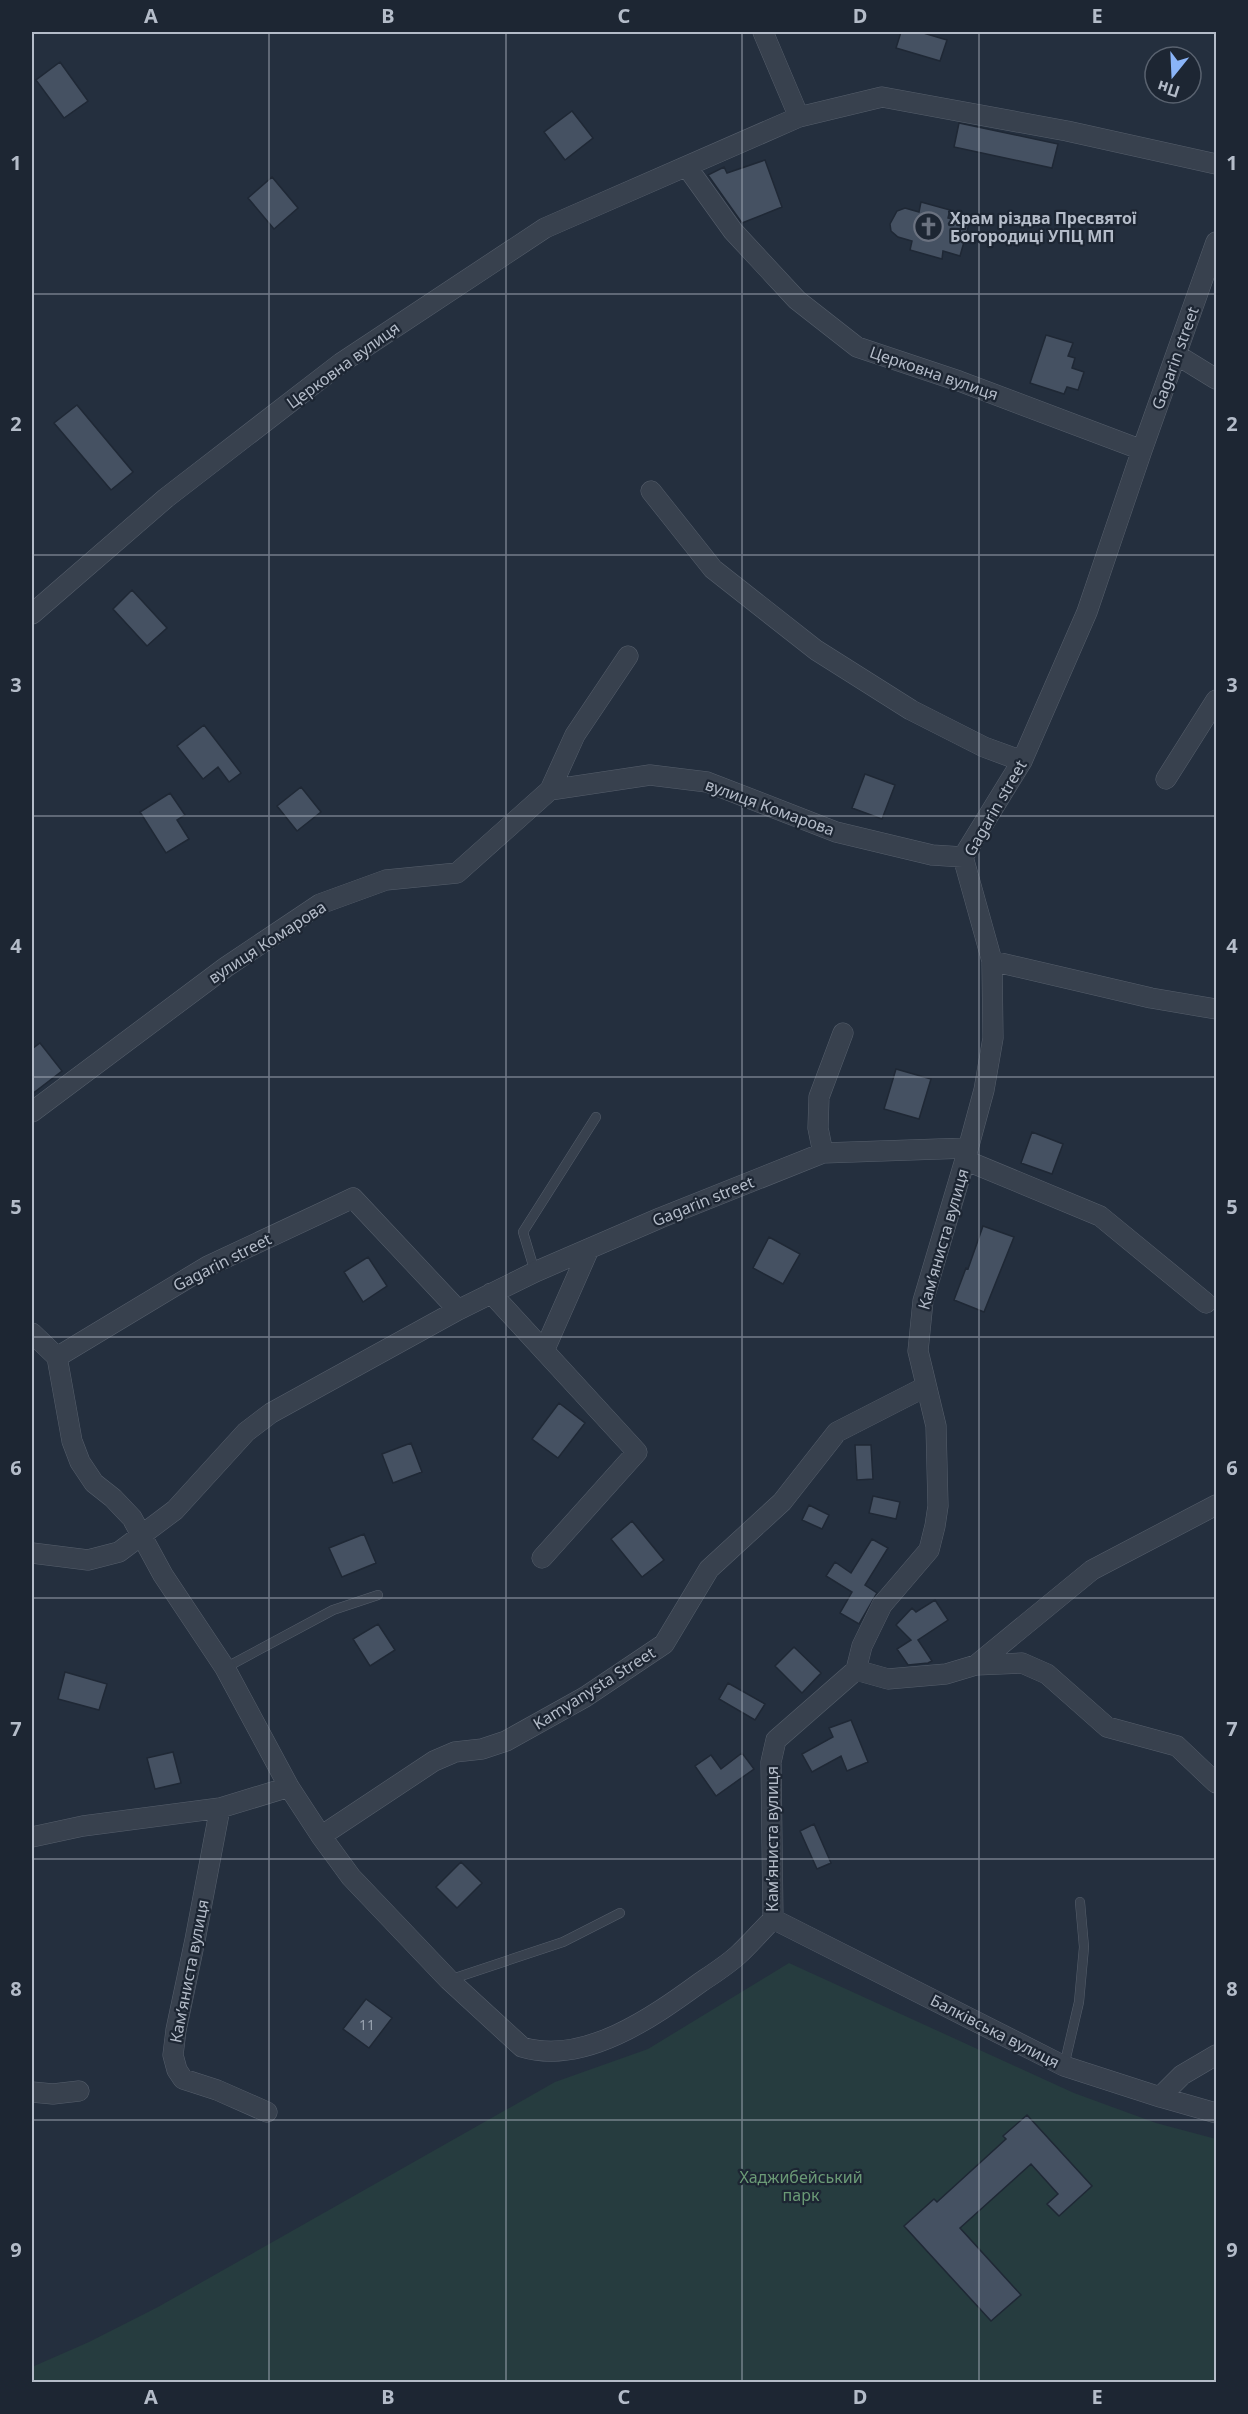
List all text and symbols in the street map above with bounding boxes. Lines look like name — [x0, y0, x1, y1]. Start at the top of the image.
text: A — [144, 2, 158, 29]
text: B — [381, 2, 395, 29]
text: C — [618, 2, 631, 29]
text: D — [853, 2, 867, 29]
text: E — [1091, 2, 1103, 29]
north arrow — [1143, 45, 1203, 105]
text: Пн — [1154, 75, 1183, 103]
text: 1 — [10, 149, 22, 176]
text: 1 — [1226, 149, 1238, 176]
place label: Храм різдва Пресвятої Богородиці УПЦ МП — [950, 207, 1137, 247]
church icon: Храм різдва Пресвятої Богородиці УПЦ МП — [913, 211, 945, 243]
street label: Gagarin street — [1146, 303, 1204, 412]
street label: Церковна вулиця — [282, 317, 404, 413]
street label: Церковна вулиця — [867, 341, 1001, 405]
text: 2 — [10, 410, 22, 437]
text: 2 — [1226, 410, 1238, 437]
text: 3 — [10, 671, 22, 698]
text: 3 — [1226, 671, 1238, 698]
street label: Gagarin street — [959, 756, 1032, 860]
street label: вулиця Комарова — [702, 773, 838, 841]
street label: вулиця Комарова — [204, 896, 330, 988]
text: 4 — [10, 932, 22, 959]
text: 4 — [1226, 932, 1238, 959]
street label: Камʼяниста вулиця — [912, 1166, 974, 1312]
street label: Gagarin street — [649, 1171, 757, 1231]
text: 5 — [10, 1193, 22, 1220]
text: 5 — [1226, 1193, 1238, 1220]
street label: Gagarin street — [169, 1228, 275, 1296]
text: 6 — [10, 1454, 22, 1481]
text: 6 — [1226, 1454, 1238, 1481]
street label: Kamyanysta Street — [529, 1641, 659, 1734]
text: 7 — [10, 1715, 22, 1742]
text: 7 — [1226, 1715, 1238, 1742]
street label: Камʼяниста вулиця — [761, 1766, 783, 1912]
street label: Камʼяниста вулиця — [164, 1897, 214, 2045]
text: 8 — [10, 1975, 22, 2002]
text: 8 — [1226, 1975, 1238, 2002]
street label: Балківська вулиця — [927, 1989, 1063, 2073]
house number: 11 — [359, 2015, 375, 2034]
park label: Хаджибейський парк — [739, 2166, 863, 2206]
text: 9 — [10, 2236, 22, 2263]
text: 9 — [1226, 2236, 1238, 2263]
text: A — [144, 2383, 158, 2410]
text: B — [381, 2383, 395, 2410]
text: C — [618, 2383, 631, 2410]
text: D — [853, 2383, 867, 2410]
text: E — [1091, 2383, 1103, 2410]

